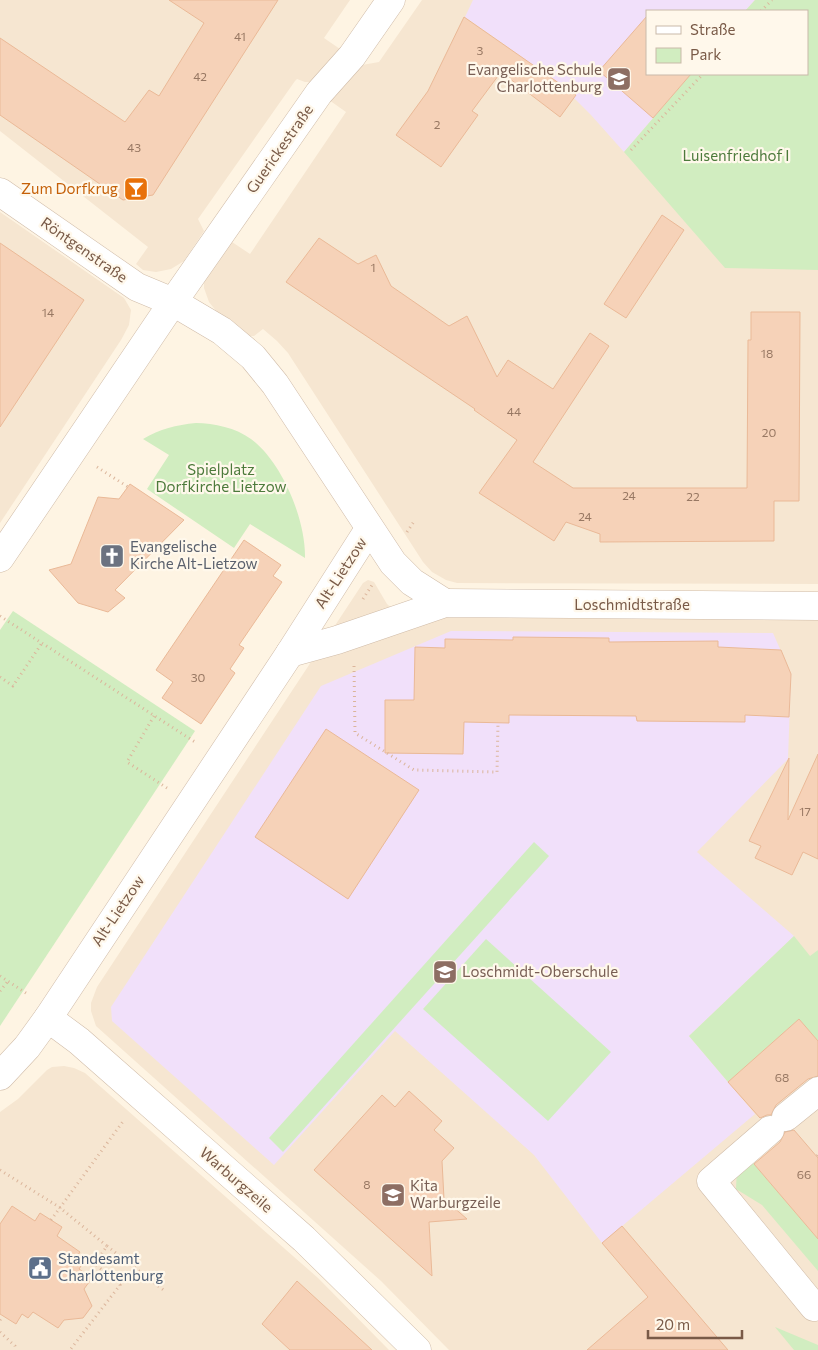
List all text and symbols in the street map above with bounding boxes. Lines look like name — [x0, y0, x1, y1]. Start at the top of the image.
legend — [646, 10, 808, 75]
text: Straße — [690, 20, 736, 38]
house number: 41 — [234, 29, 246, 43]
house number: 3 — [477, 43, 484, 57]
text: Park — [690, 45, 721, 63]
place label: Evangelische Schule Charlottenburg — [467, 60, 602, 95]
school or university icon: Evangelische Schule Charlottenburg — [606, 66, 632, 92]
house number: 42 — [193, 69, 207, 83]
street label: Guerickestraße — [242, 101, 316, 196]
house number: 2 — [434, 117, 441, 131]
house number: 43 — [127, 140, 141, 154]
park label: Luisenfriedhof I — [683, 146, 789, 164]
bar icon: Zum Dorfkrug — [123, 176, 149, 202]
place label: Zum Dorfkrug — [21, 179, 118, 197]
street label: Röntgenstraße — [38, 213, 131, 286]
house number: 1 — [370, 260, 376, 274]
house number: 14 — [42, 305, 54, 319]
house number: 18 — [761, 346, 773, 360]
house number: 44 — [507, 404, 521, 418]
house number: 20 — [762, 425, 776, 439]
park label: Spielplatz Dorfkirche Lietzow — [156, 460, 286, 495]
house number: 24 — [622, 488, 636, 502]
house number: 22 — [686, 489, 700, 503]
house number: 24 — [578, 509, 592, 523]
street label: Alt-Lietzow — [311, 534, 370, 611]
place label: Evangelische Kirche Alt-Lietzow — [130, 537, 258, 572]
church icon: Evangelische Kirche Alt-Lietzow — [99, 543, 125, 569]
street label: Loschmidtstraße — [574, 595, 690, 613]
house number: 30 — [191, 670, 206, 684]
house number: 17 — [799, 804, 811, 818]
street label: Alt-Lietzow — [87, 872, 147, 949]
school or university icon: Loschmidt-Oberschule — [432, 959, 458, 985]
place label: Loschmidt-Oberschule — [462, 962, 618, 980]
house number: 68 — [775, 1070, 789, 1084]
street label: Warburgzeile — [197, 1143, 277, 1216]
house number: 66 — [797, 1167, 811, 1181]
place label: Kita Warburgzeile — [410, 1176, 501, 1211]
house number: 8 — [363, 1177, 371, 1191]
school or university icon: Kita Warburgzeile — [380, 1182, 406, 1208]
place label: Standesamt Charlottenburg — [58, 1249, 163, 1284]
public building icon: Standesamt Charlottenburg — [27, 1255, 53, 1281]
scale bar — [648, 1308, 742, 1340]
text: 20 m — [656, 1315, 690, 1333]

